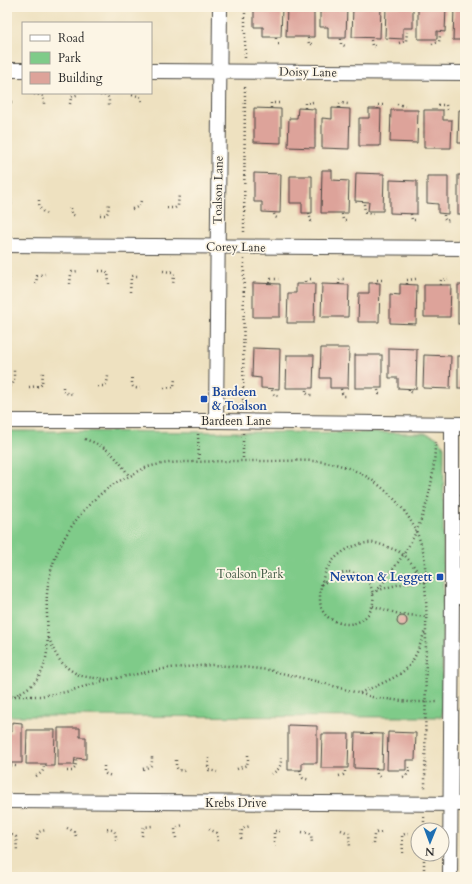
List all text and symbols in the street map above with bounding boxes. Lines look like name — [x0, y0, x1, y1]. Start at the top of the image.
legend — [22, 22, 152, 94]
text: Road — [58, 30, 85, 46]
text: Park — [58, 50, 82, 66]
street label: Doisy Lane — [279, 63, 337, 81]
text: Building — [58, 70, 103, 86]
street label: Toalson Lane — [209, 155, 227, 225]
street label: Corey Lane — [206, 238, 266, 256]
place label: Bardeen & Toalson — [212, 384, 267, 414]
marker: Bardeen & Toalson — [199, 394, 209, 404]
street label: Bardeen Lane — [201, 413, 271, 429]
park label: Toalson Park — [216, 566, 284, 582]
place label: Newton & Leggett — [330, 569, 433, 585]
marker: Newton & Leggett — [435, 572, 445, 582]
street label: Krebs Drive — [205, 795, 267, 811]
north arrow — [410, 822, 450, 862]
text: N — [424, 844, 435, 859]

